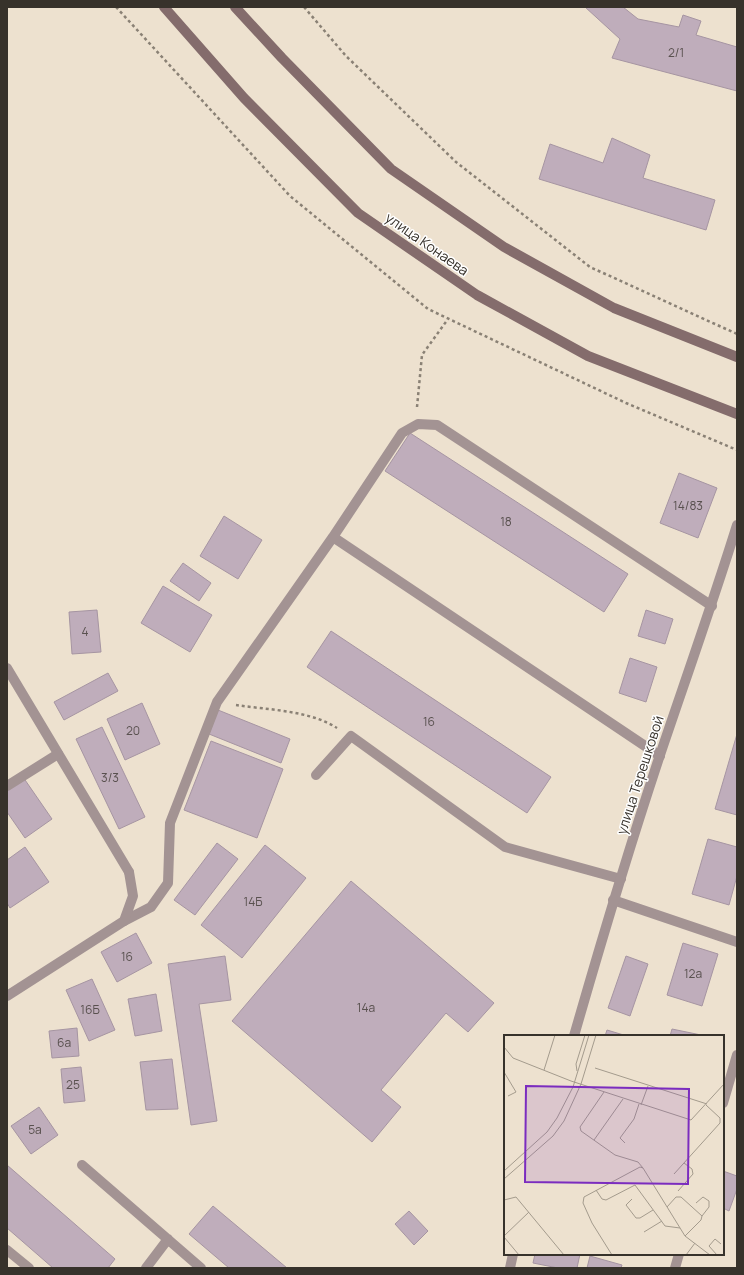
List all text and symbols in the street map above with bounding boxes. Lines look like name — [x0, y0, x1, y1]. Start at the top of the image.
house number: 2/1 — [668, 44, 684, 61]
street label: улица Конаева — [382, 208, 473, 279]
house number: 14/83 — [673, 497, 703, 514]
house number: 18 — [500, 513, 512, 530]
house number: 4 — [81, 623, 89, 640]
house number: 16 — [423, 713, 435, 730]
street label: улица Терешковой — [611, 713, 668, 837]
house number: 20 — [126, 722, 140, 739]
house number: 3/3 — [101, 769, 119, 786]
house number: 14Б — [243, 893, 263, 910]
house number: 16 — [121, 948, 133, 965]
house number: 12а — [684, 965, 702, 982]
house number: 14а — [357, 999, 375, 1016]
house number: 16Б — [80, 1001, 100, 1018]
house number: 6а — [57, 1034, 71, 1051]
inset map — [504, 1035, 724, 1255]
house number: 25 — [66, 1076, 80, 1093]
house number: 5а — [28, 1121, 42, 1138]

